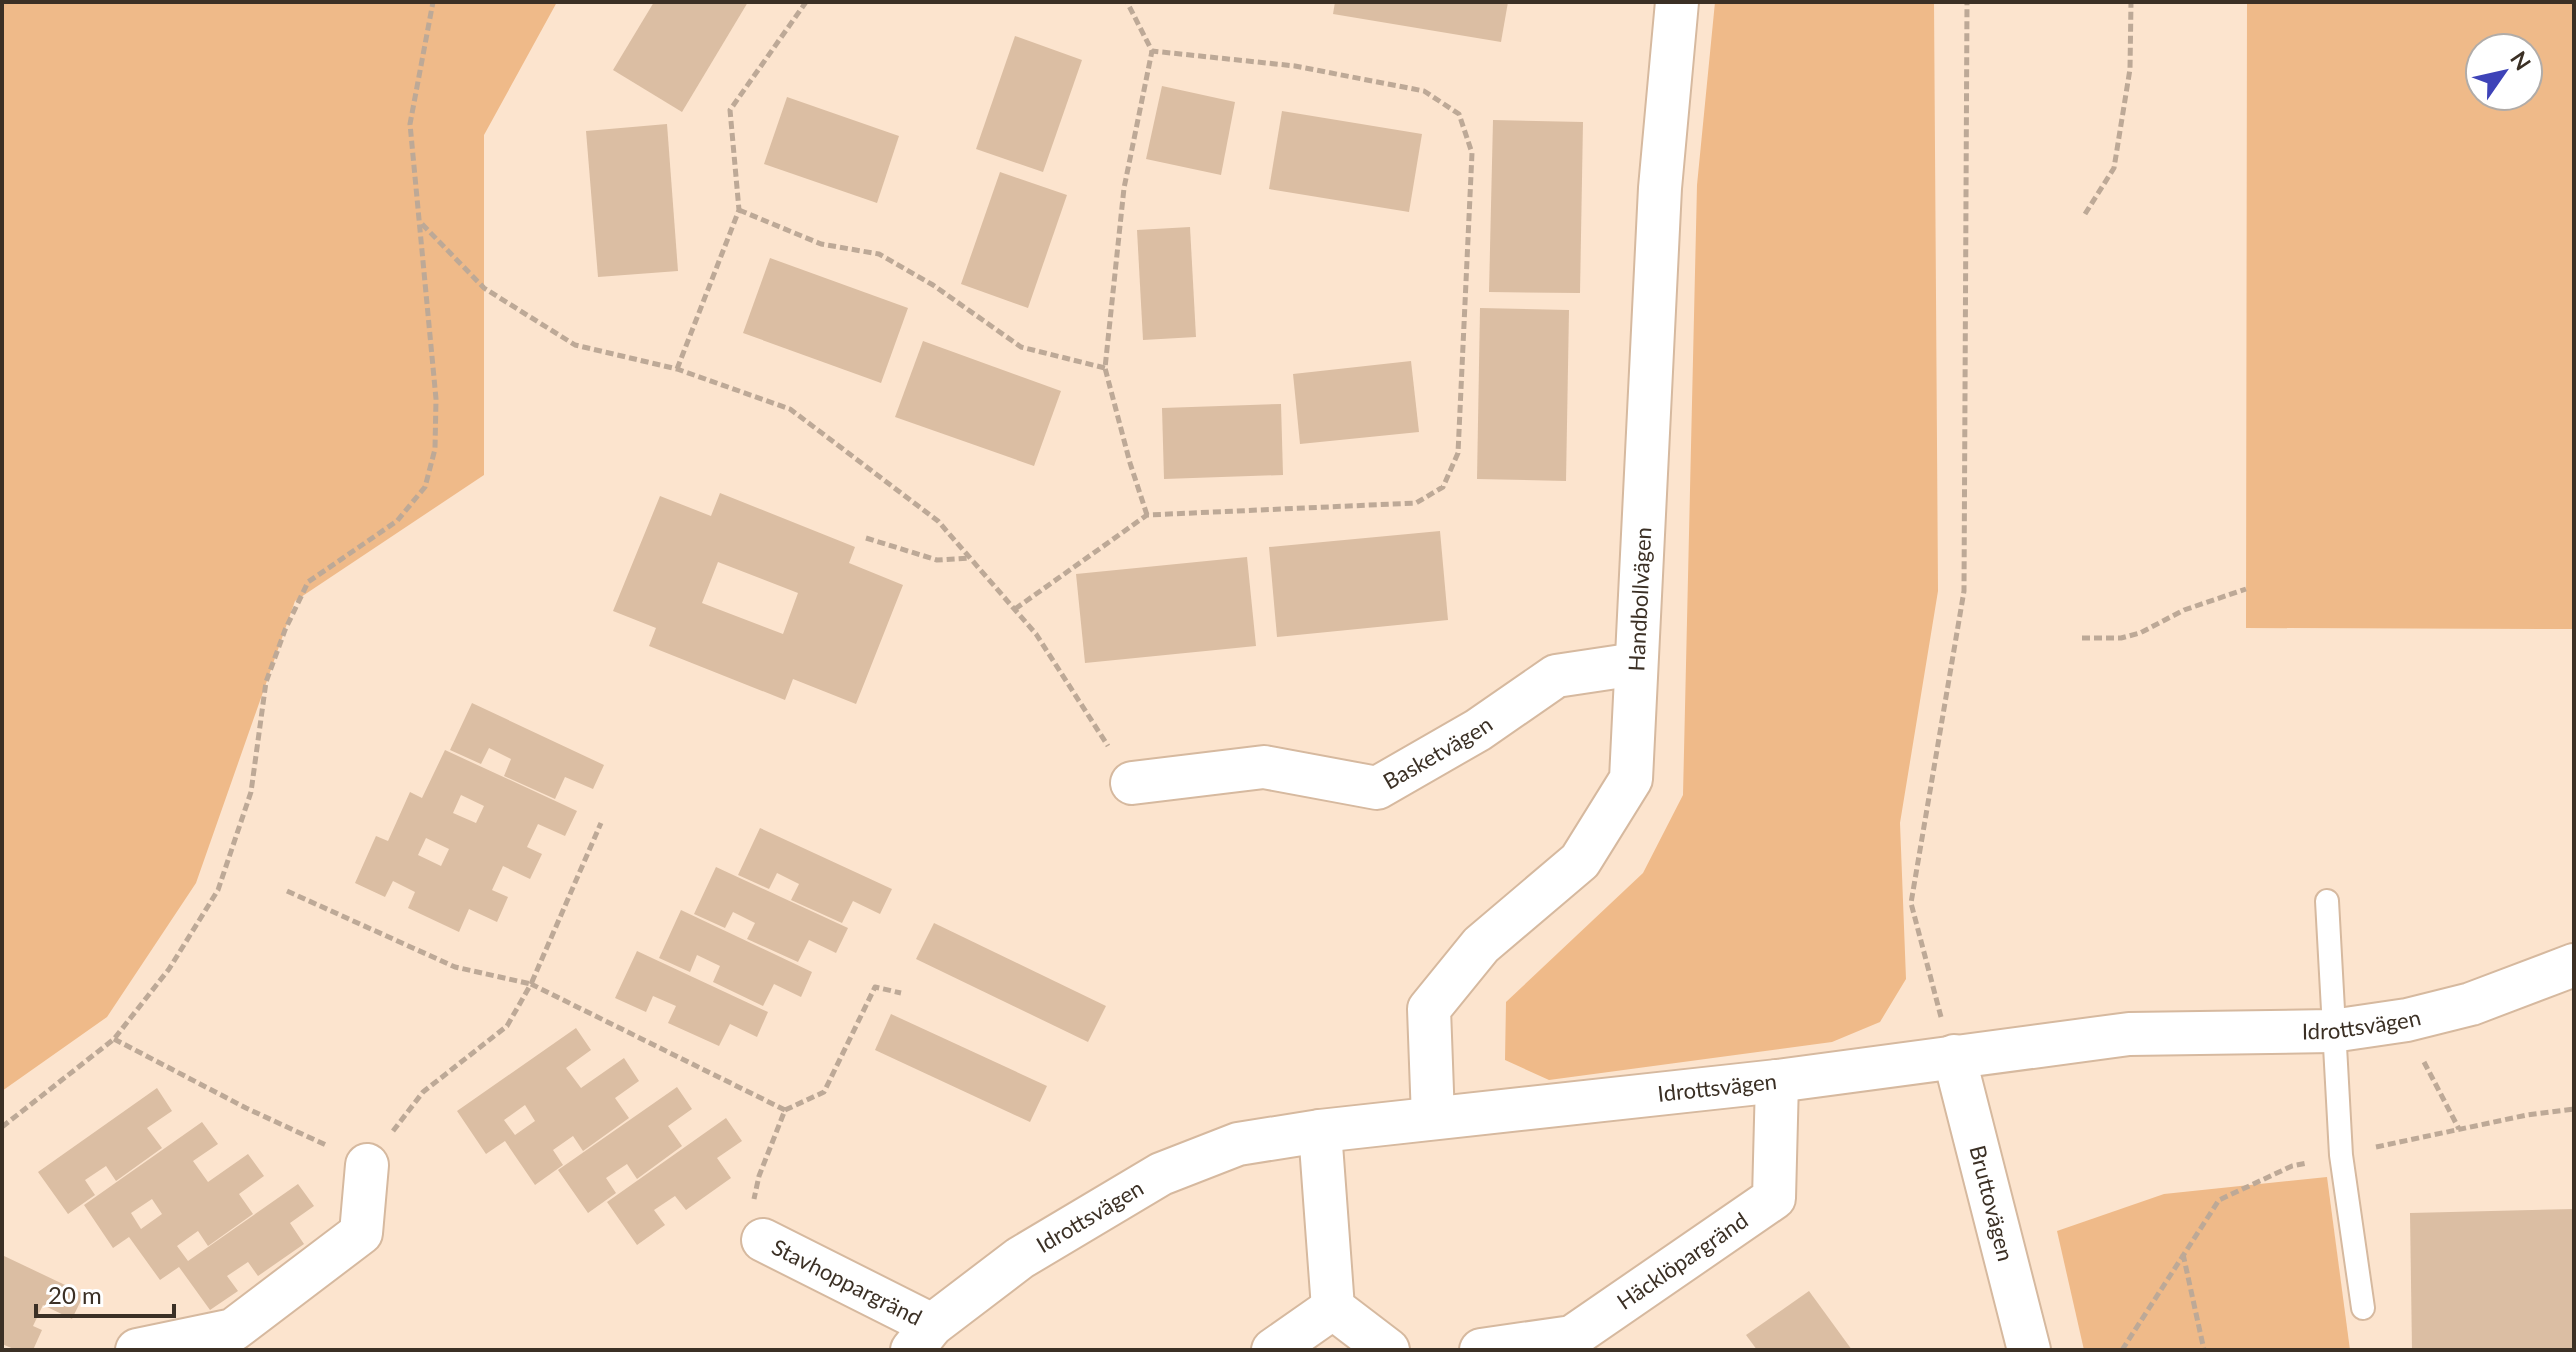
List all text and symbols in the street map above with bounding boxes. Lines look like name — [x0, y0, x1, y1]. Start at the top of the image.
north arrow — [2464, 32, 2544, 112]
text: N — [2505, 46, 2537, 75]
street label: Handbollvägen — [1622, 526, 1656, 672]
street label: Basketvägen — [1378, 710, 1497, 795]
street label: Idrottsvägen — [2302, 1003, 2423, 1044]
street label: Idrottsvägen — [1656, 1067, 1778, 1107]
street label: Bruttovägen — [1964, 1142, 2020, 1264]
street label: Idrottsvägen — [1031, 1174, 1148, 1258]
street label: Häcklöpargränd — [1612, 1206, 1753, 1315]
street label: Stavhoppargränd — [768, 1233, 927, 1331]
scale bar — [36, 1268, 174, 1318]
text: 20 m — [48, 1280, 102, 1309]

